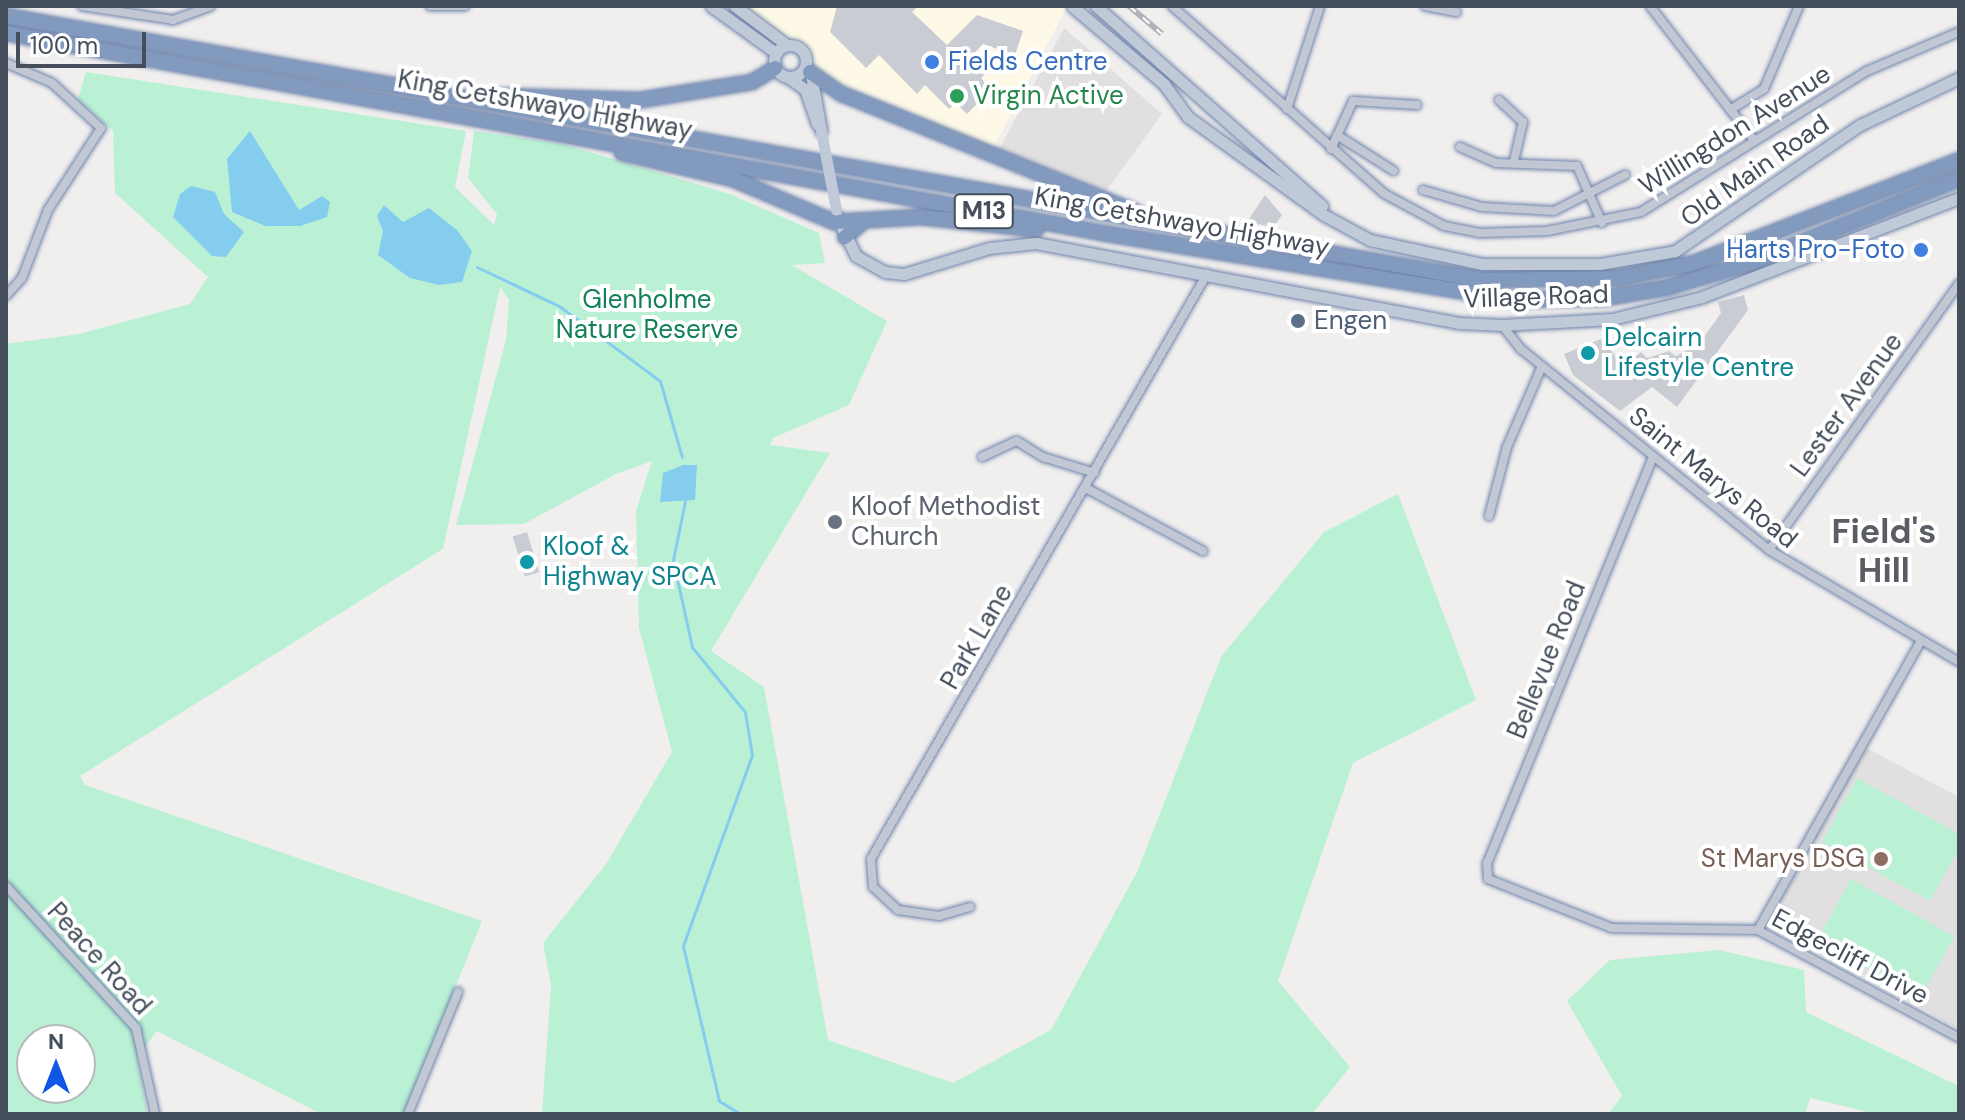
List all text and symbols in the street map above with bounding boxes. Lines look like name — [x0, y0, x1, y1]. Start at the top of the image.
scale bar — [20, 16, 150, 66]
text: 100 m — [30, 30, 98, 61]
place label: Fields Centre — [948, 46, 1107, 78]
marker: Fields Centre — [923, 53, 941, 71]
street label: Willingdon Avenue — [1633, 58, 1837, 202]
street label: King Cetshwayo Highway — [395, 64, 695, 146]
place label: Virgin Active — [973, 80, 1124, 112]
marker: Virgin Active — [948, 87, 966, 105]
street label: Old Main Road — [1675, 108, 1835, 234]
street label: King Cetshwayo Highway — [1032, 181, 1332, 263]
road number: M13 — [952, 191, 1016, 231]
place label: Harts Pro-Foto — [1726, 234, 1905, 266]
marker: Harts Pro-Foto — [1912, 241, 1930, 259]
street label: Village Road — [1463, 279, 1609, 315]
park label: Glenholme Nature Reserve — [556, 284, 738, 346]
place label: Engen — [1314, 305, 1387, 337]
marker: Engen — [1289, 312, 1307, 330]
place label: Delcairn Lifestyle Centre — [1604, 322, 1794, 384]
street label: Lester Avenue — [1784, 327, 1910, 483]
marker: Delcairn Lifestyle Centre — [1579, 344, 1597, 362]
street label: Saint Marys Road — [1623, 401, 1803, 555]
place label: Kloof Methodist Church — [851, 491, 1041, 552]
district label: Field's Hill — [1832, 511, 1936, 590]
marker: Kloof Methodist Church — [826, 513, 844, 531]
place label: Kloof & Highway SPCA — [543, 531, 717, 592]
marker: Kloof & Highway SPCA — [518, 553, 536, 571]
street label: Bellevue Road — [1501, 577, 1593, 743]
street label: Park Lane — [935, 579, 1019, 695]
place label: St Marys DSG — [1701, 843, 1865, 875]
marker: St Marys DSG — [1872, 850, 1890, 868]
street label: Peace Road — [40, 896, 158, 1022]
street label: Edgecliff Drive — [1766, 903, 1934, 1011]
north arrow — [16, 1024, 96, 1104]
text: N — [48, 1027, 64, 1056]

